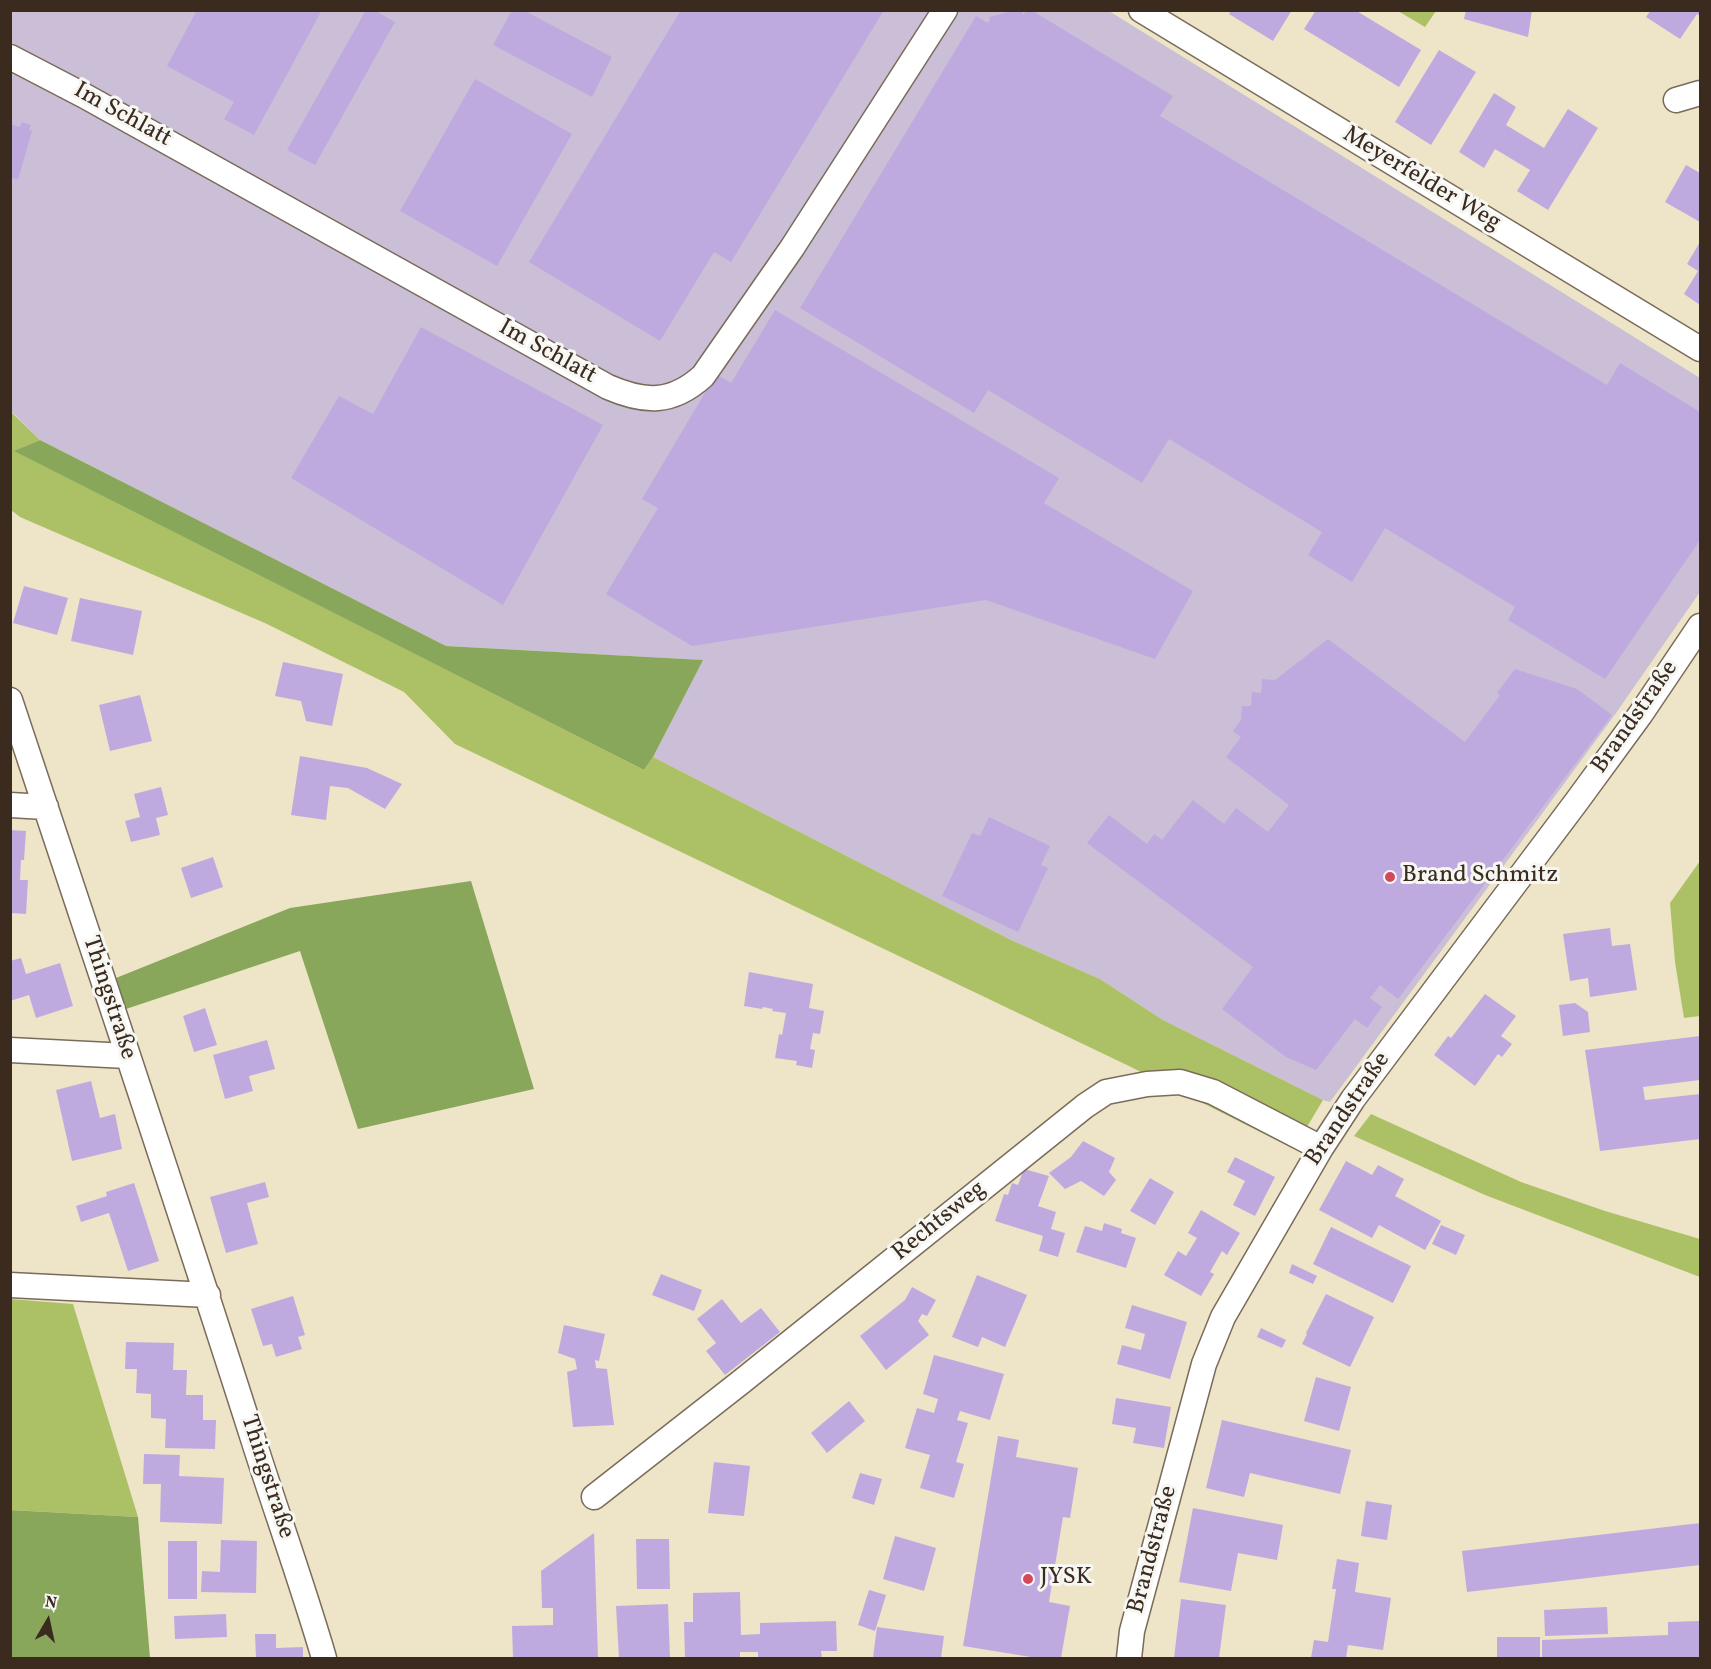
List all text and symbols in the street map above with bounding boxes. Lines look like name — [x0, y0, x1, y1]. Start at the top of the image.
street label: Im Schlatt — [68, 77, 176, 155]
street label: Meyerfelder Weg — [1337, 121, 1505, 239]
street label: Im Schlatt — [493, 314, 601, 392]
street label: Brandstraße — [1587, 656, 1685, 780]
place label: Brand Schmitz — [1402, 863, 1558, 891]
marker: Brand Schmitz — [1383, 870, 1397, 884]
street label: Thingstraße — [75, 933, 141, 1063]
street label: Brandstraße — [1300, 1048, 1398, 1172]
street label: Rechtsweg — [887, 1176, 993, 1268]
street label: Thingstraße — [233, 1412, 299, 1542]
street label: Brandstraße — [1123, 1483, 1185, 1617]
place label: JYSK — [1040, 1565, 1092, 1593]
marker: JYSK — [1021, 1572, 1035, 1586]
north arrow — [18, 1591, 78, 1651]
text: N — [43, 1591, 58, 1615]

